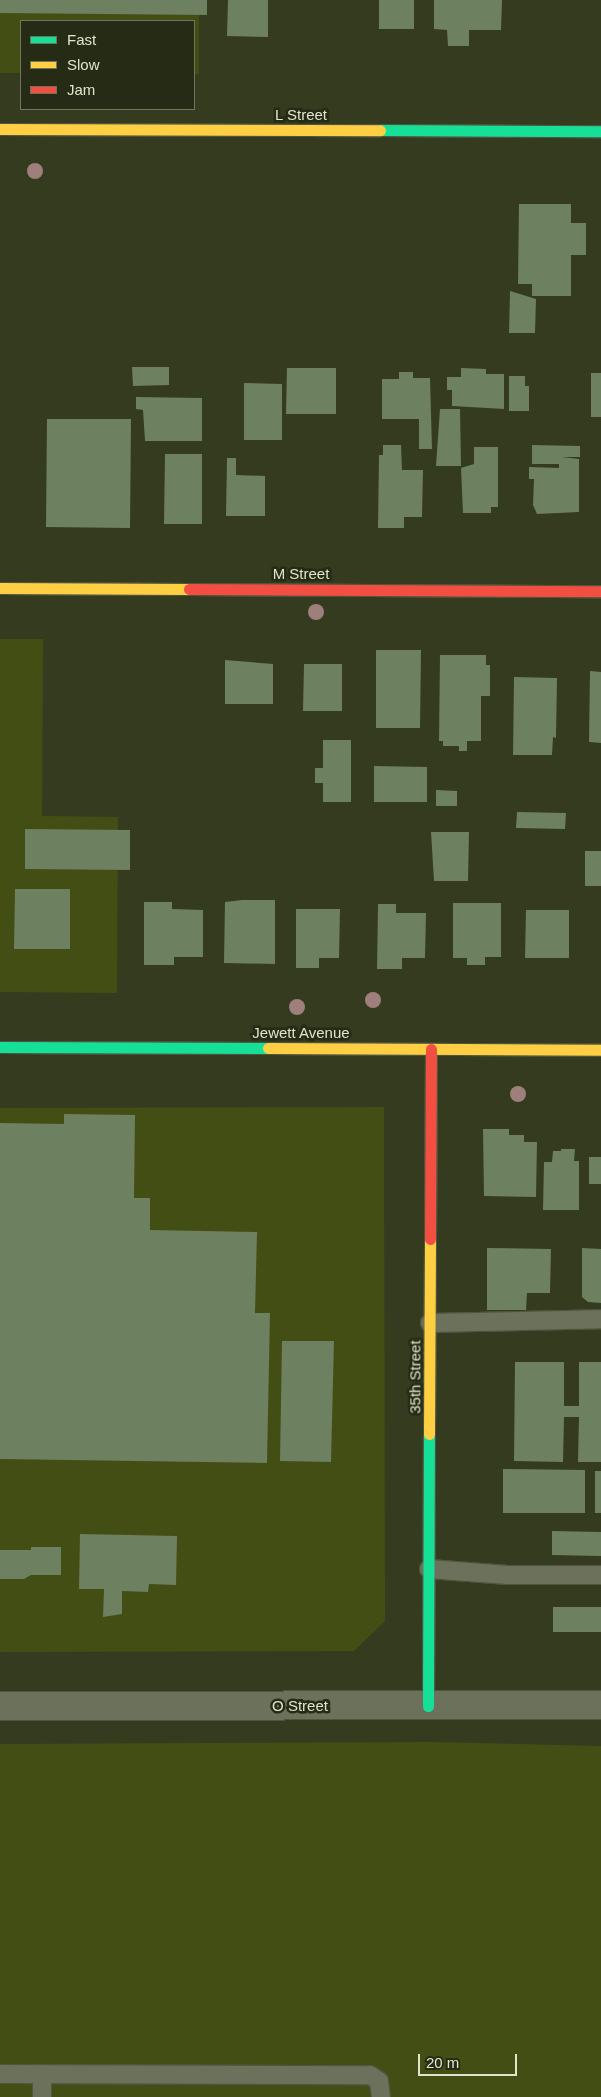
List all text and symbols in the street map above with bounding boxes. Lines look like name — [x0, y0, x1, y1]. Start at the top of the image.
legend — [20, 20, 195, 110]
text: Fast — [67, 31, 96, 48]
text: Slow — [67, 56, 100, 73]
text: Jam — [67, 81, 95, 98]
street label: L Street — [275, 106, 327, 124]
street label: M Street — [273, 565, 329, 583]
street label: Jewett Avenue — [252, 1024, 350, 1042]
street label: 35th Street — [406, 1340, 424, 1414]
street label: O Street — [272, 1697, 328, 1715]
scale bar — [421, 2044, 520, 2076]
text: 20 m — [426, 2054, 459, 2071]

